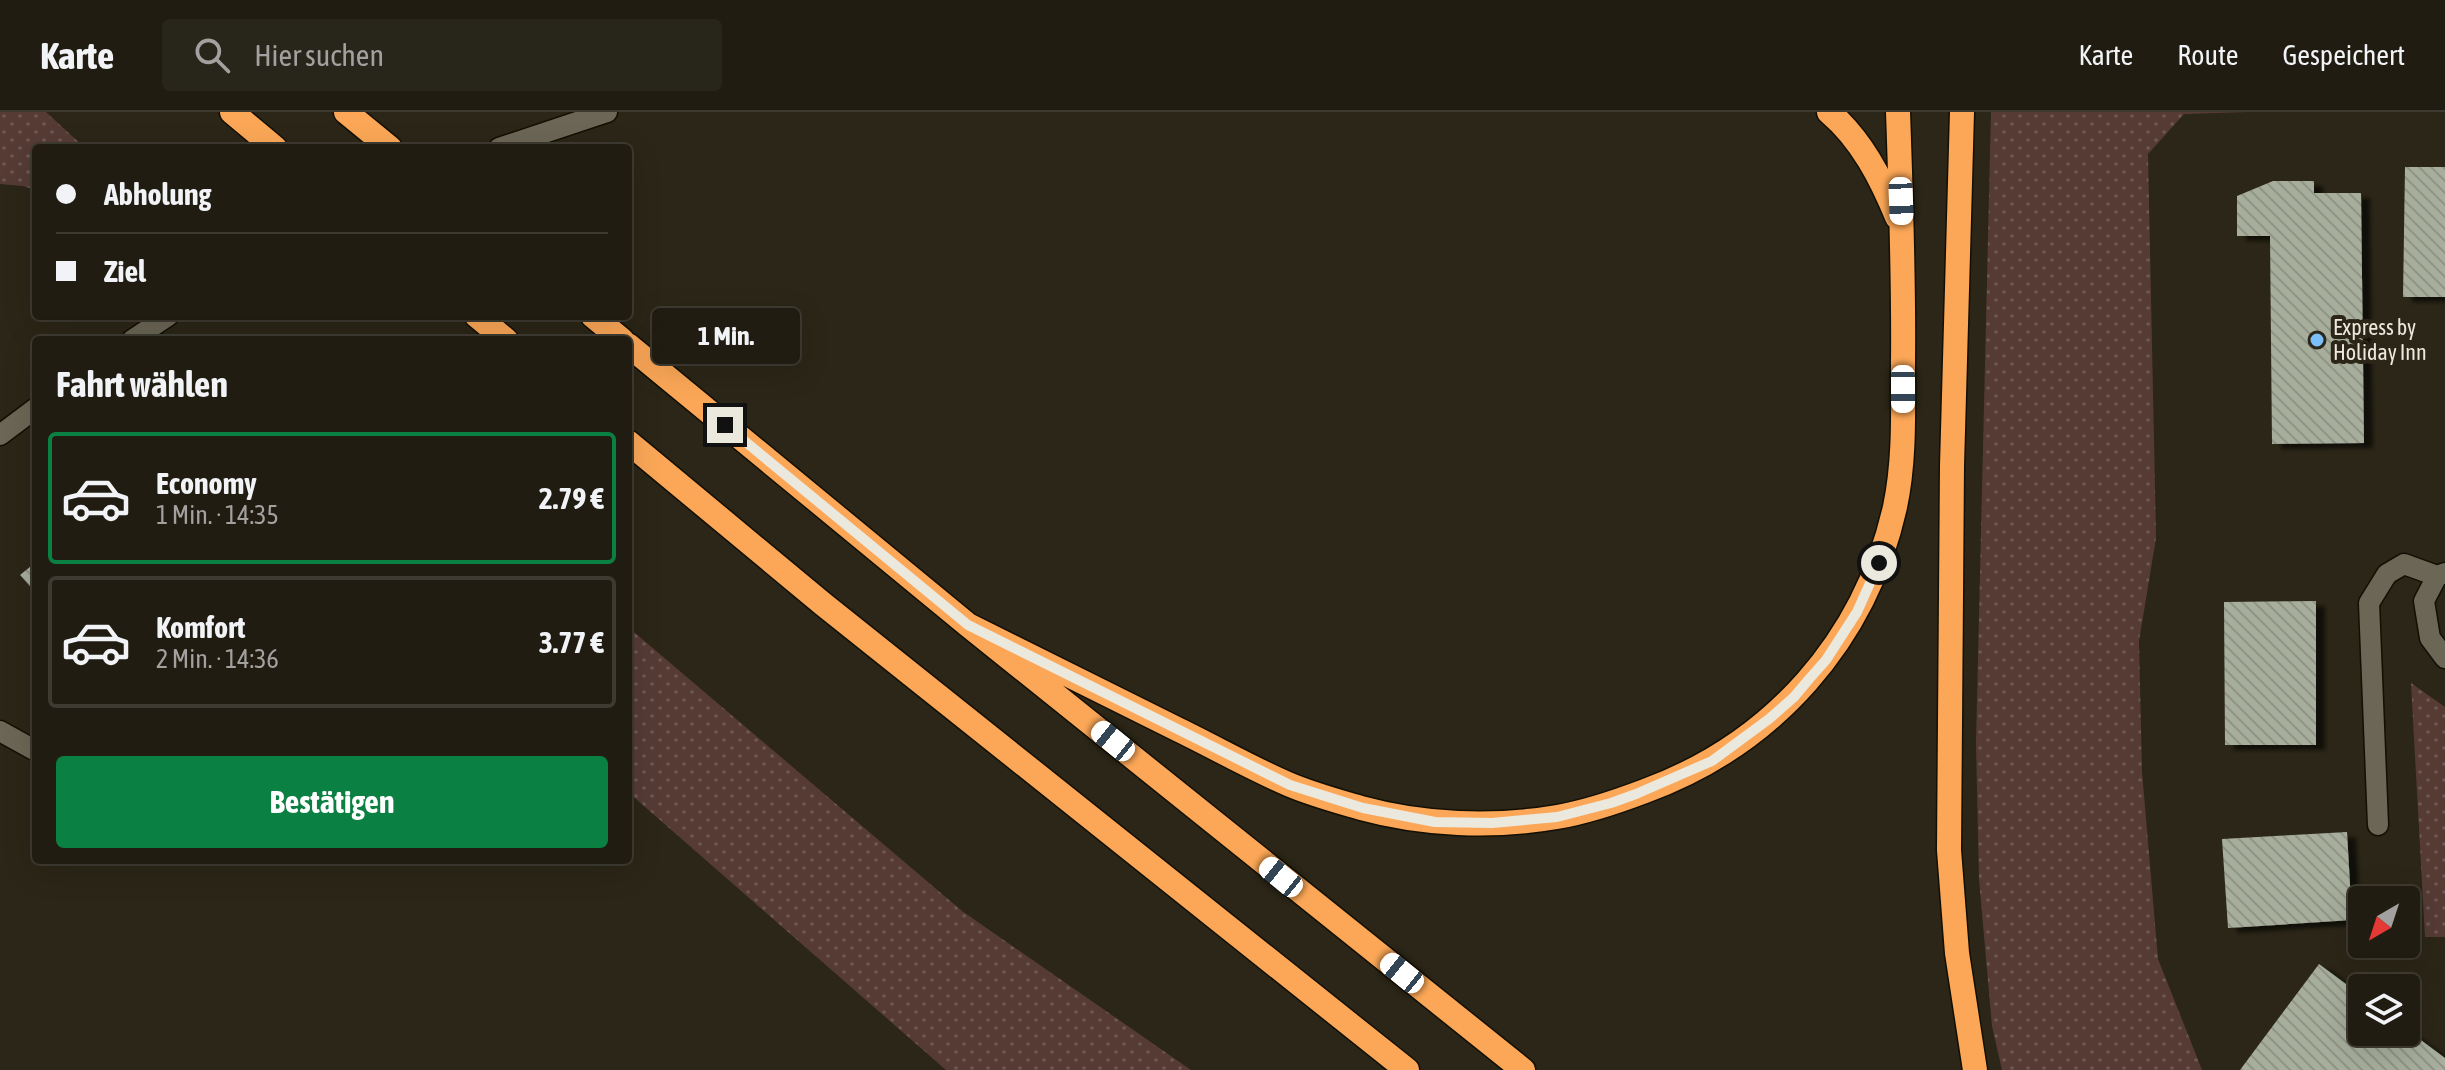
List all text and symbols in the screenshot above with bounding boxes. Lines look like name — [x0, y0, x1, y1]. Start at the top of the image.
search box — [162, 19, 722, 91]
icon: search — [190, 33, 234, 77]
text: Karte — [40, 34, 114, 77]
text: Hier suchen — [254, 38, 384, 72]
text: Karte — [2079, 39, 2133, 71]
text: Route — [2177, 39, 2238, 71]
text: Gespeichert — [2282, 39, 2405, 71]
text: Abholung — [104, 177, 211, 211]
car — [1888, 177, 1914, 225]
text: Ziel — [104, 254, 146, 288]
callout: 1 Min. — [651, 309, 799, 365]
place label: Express by Holiday Inn — [2333, 314, 2427, 365]
text: 1 Min. — [698, 321, 754, 351]
marker: Express by Holiday Inn — [2308, 331, 2326, 349]
text: Fahrt wählen — [56, 363, 228, 405]
car — [1891, 365, 1915, 413]
route end — [707, 407, 743, 443]
icon: car — [60, 462, 132, 534]
text: Economy — [156, 466, 257, 500]
text: 2.79 € — [539, 481, 604, 515]
text: 1 Min. · 14:35 — [156, 500, 279, 530]
route start — [1861, 545, 1897, 581]
icon: car — [60, 606, 132, 678]
text: Komfort — [156, 610, 245, 644]
text: 3.77 € — [539, 625, 604, 659]
text: 2 Min. · 14:36 — [156, 644, 279, 674]
car — [1087, 717, 1139, 765]
button: Bestätigen — [56, 756, 608, 848]
car — [1255, 853, 1307, 901]
north arrow — [2348, 886, 2420, 958]
map controls — [2348, 886, 2420, 1046]
car — [1376, 949, 1428, 997]
button: layers — [2348, 974, 2420, 1046]

